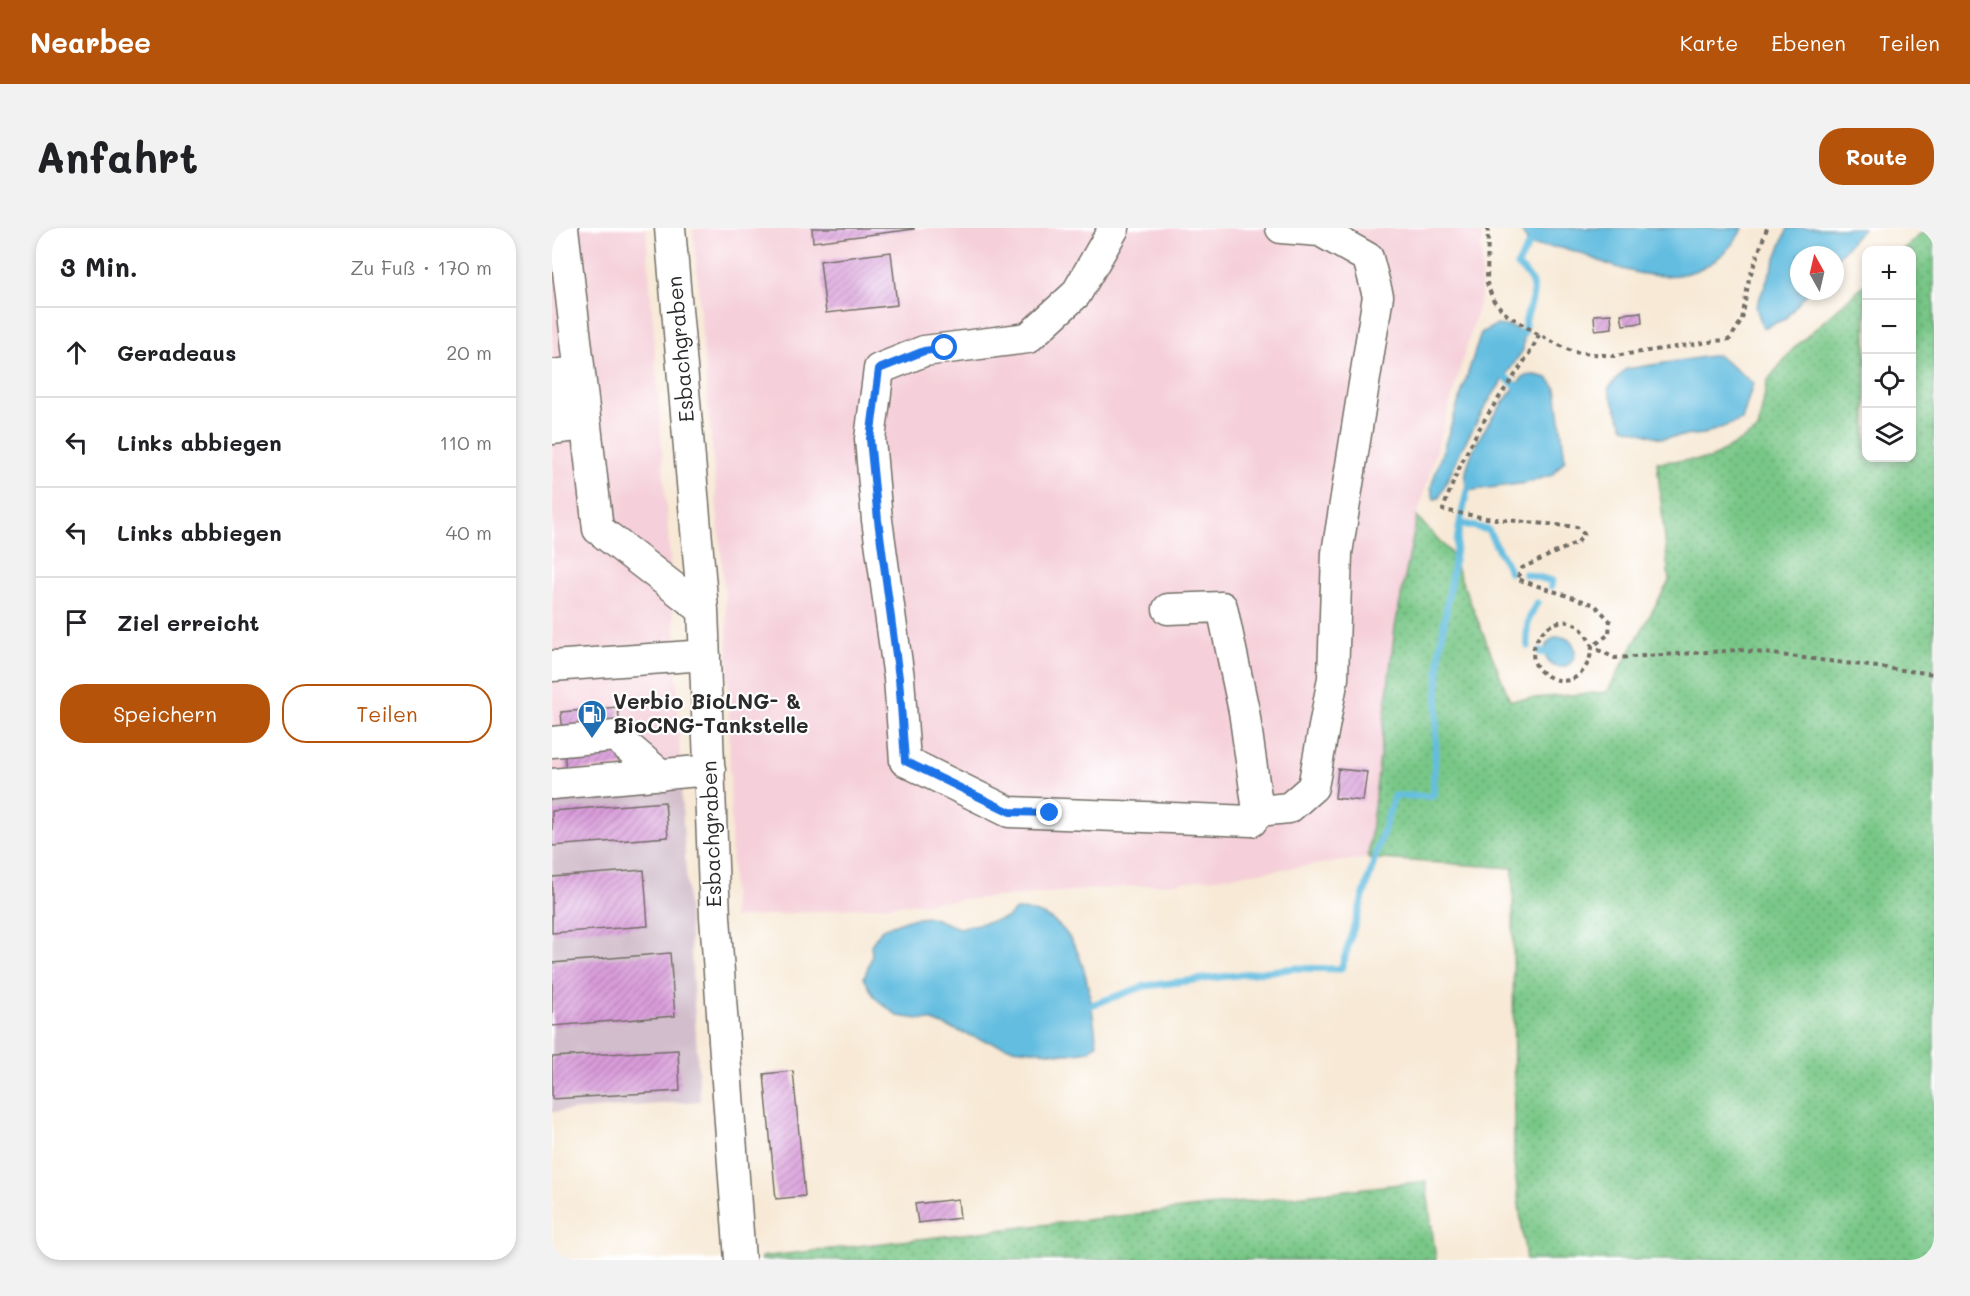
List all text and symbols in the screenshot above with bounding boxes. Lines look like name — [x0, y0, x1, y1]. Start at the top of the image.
text: Nearbee — [30, 24, 151, 60]
text: Karte — [1680, 29, 1738, 56]
text: Ebenen — [1771, 29, 1846, 56]
text: Teilen — [1879, 29, 1940, 56]
button: Route — [1819, 128, 1934, 185]
text: Anfahrt — [36, 129, 198, 184]
north arrow — [1790, 246, 1844, 300]
map controls — [1862, 246, 1916, 462]
button: + — [1862, 246, 1916, 300]
text: 3 Min. — [60, 250, 138, 284]
text: Zu Fuß · 170 m — [350, 254, 492, 280]
street label: Esbachgraben — [660, 275, 699, 423]
button: − — [1862, 300, 1916, 354]
route start — [931, 334, 957, 360]
icon: ahead — [60, 336, 93, 369]
text: Geradeaus — [117, 338, 236, 367]
text: 20 m — [446, 339, 492, 365]
button: locate — [1862, 354, 1916, 408]
button: layers — [1862, 408, 1916, 462]
icon: left — [60, 426, 93, 459]
text: Links abbiegen — [117, 428, 282, 457]
text: 110 m — [439, 429, 492, 455]
icon: left — [60, 516, 93, 549]
text: Links abbiegen — [117, 518, 282, 547]
text: 40 m — [446, 519, 492, 545]
icon: arrive — [60, 606, 93, 639]
text: Ziel erreicht — [117, 608, 259, 637]
button: Speichern — [60, 684, 270, 743]
button: Teilen — [282, 684, 492, 743]
place label: Verbio BioLNG- & BioCNG-Tankstelle — [613, 687, 809, 738]
fuel station icon: Verbio BioLNG- & BioCNG-Tankstelle — [576, 698, 608, 740]
street label: Esbachgraben — [694, 760, 727, 908]
route end — [1036, 799, 1062, 825]

